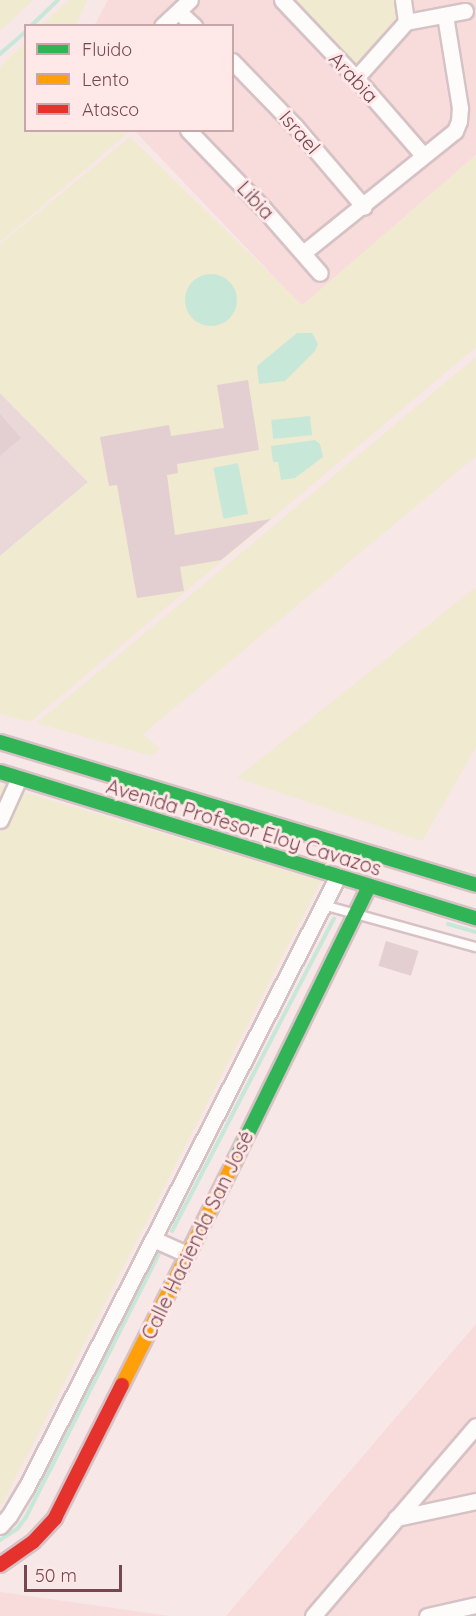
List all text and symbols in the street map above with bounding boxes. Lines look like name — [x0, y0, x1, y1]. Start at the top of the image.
legend — [24, 24, 234, 132]
text: Fluido — [82, 38, 132, 61]
street label: Arabia — [324, 46, 384, 108]
text: Lento — [82, 68, 129, 91]
text: Atasco — [82, 98, 139, 121]
street label: Israel — [275, 105, 325, 159]
street label: Libia — [232, 176, 280, 224]
street label: Avenida Profesor Eloy Cavazos — [104, 774, 384, 880]
street label: Calle Hacienda San José — [136, 1127, 258, 1343]
scale bar — [27, 1553, 124, 1591]
text: 50 m — [35, 1564, 77, 1587]

